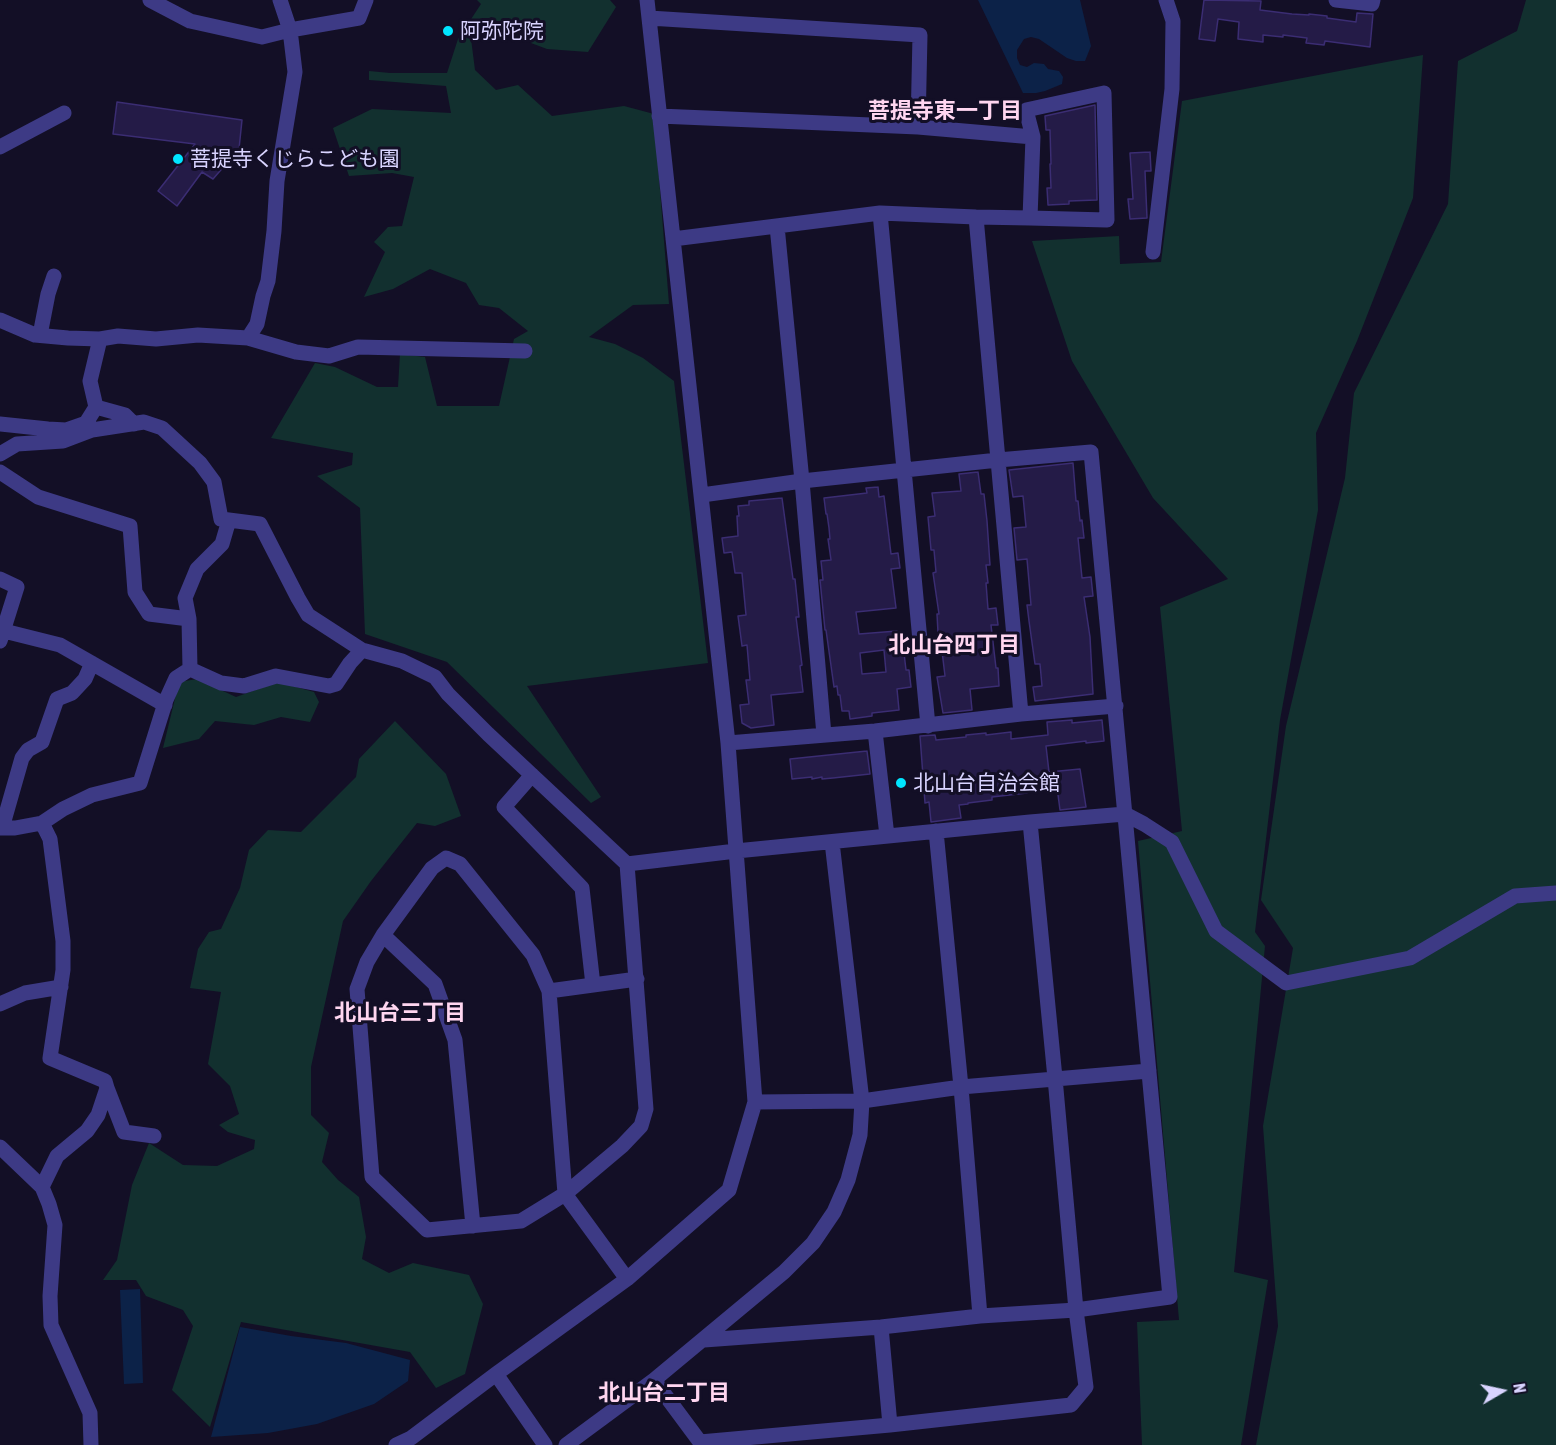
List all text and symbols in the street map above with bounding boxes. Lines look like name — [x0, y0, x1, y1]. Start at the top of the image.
place label: 阿弥陀院 — [460, 18, 544, 44]
marker: 阿弥陀院 — [441, 24, 455, 38]
district label: 菩提寺東一丁目 — [868, 98, 1022, 124]
place label: 菩提寺くじらこども園 — [190, 146, 400, 172]
marker: 菩提寺くじらこども園 — [171, 152, 185, 166]
district label: 北山台四丁目 — [888, 632, 1020, 658]
place label: 北山台自治会館 — [913, 770, 1060, 796]
marker: 北山台自治会館 — [894, 776, 908, 790]
district label: 北山台三丁目 — [334, 1000, 466, 1026]
north arrow — [1472, 1361, 1532, 1421]
district label: 北山台二丁目 — [598, 1380, 730, 1406]
text: N — [1510, 1382, 1529, 1394]

